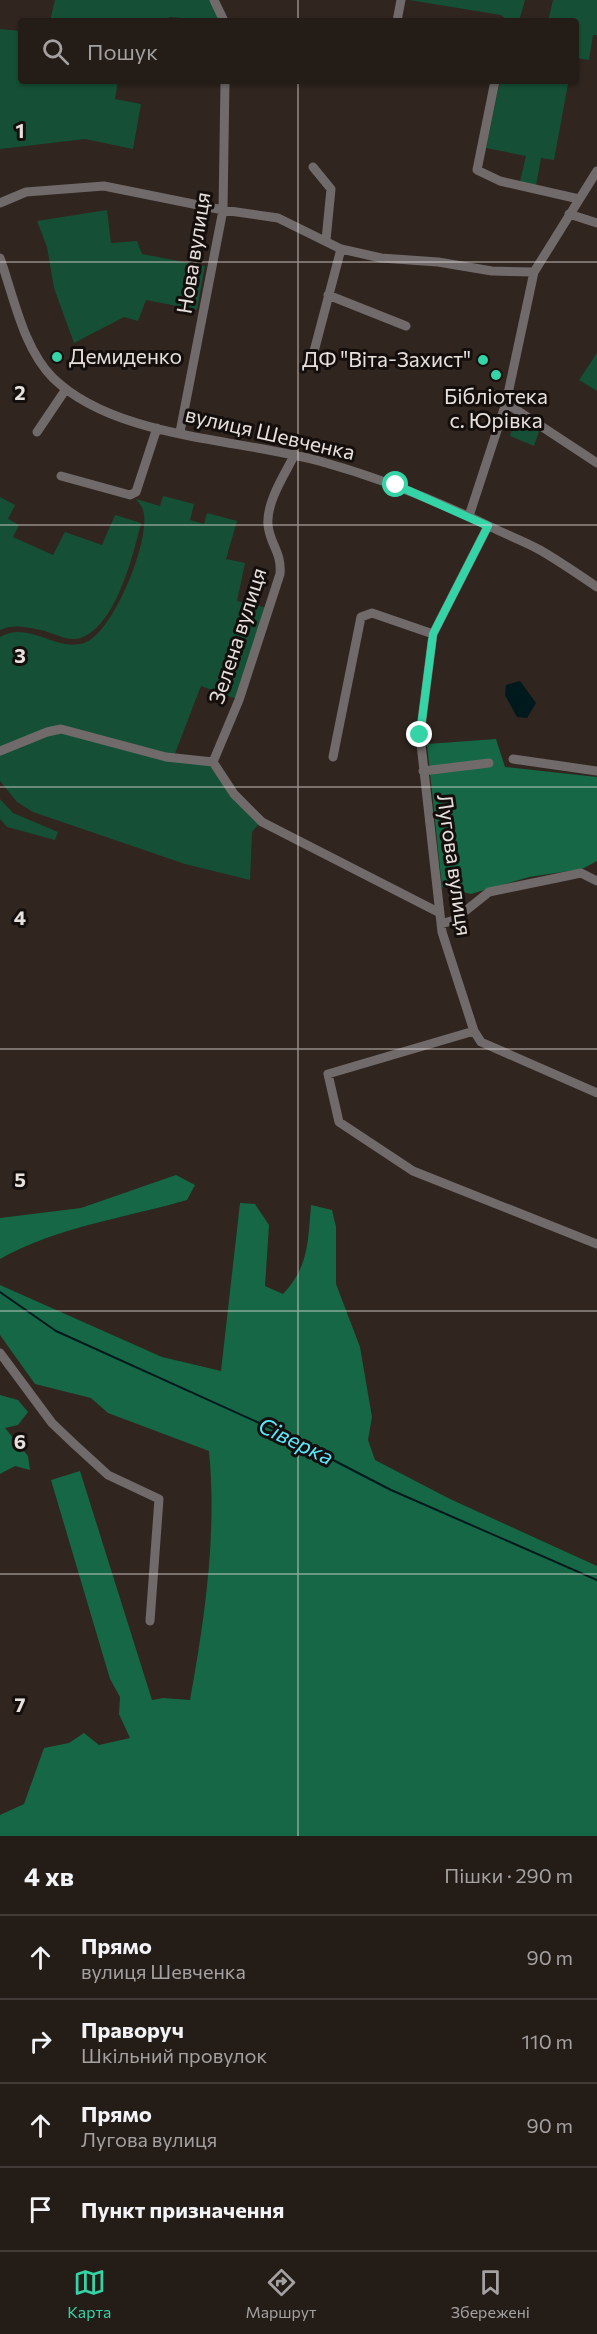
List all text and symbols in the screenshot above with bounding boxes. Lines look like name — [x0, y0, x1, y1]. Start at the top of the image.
search box — [18, 18, 579, 84]
icon: search — [39, 35, 72, 68]
text: Пошук — [87, 38, 158, 65]
text: 1 — [15, 118, 25, 142]
street label: Нова вулиця — [171, 190, 214, 315]
place label: Демиденко — [69, 343, 182, 368]
place label: ДФ "Віта-Захист" — [302, 346, 471, 371]
marker: Демиденко — [50, 350, 64, 364]
marker: ДФ "Віта-Захист" — [476, 353, 490, 367]
marker: Бібліотека с. Юрівка — [489, 368, 503, 382]
text: 2 — [14, 380, 26, 404]
place label: Бібліотека с. Юрівка — [444, 383, 548, 432]
street label: вулиця Шевченка — [183, 401, 358, 464]
route start — [382, 471, 408, 497]
street label: Зелена вулиця — [203, 564, 270, 707]
text: 3 — [14, 643, 26, 667]
route end — [406, 721, 432, 747]
street label: Лугова вулиця — [433, 792, 478, 937]
text: 4 — [14, 905, 26, 929]
text: 5 — [14, 1167, 26, 1191]
water label: Сіверка — [254, 1411, 338, 1470]
text: 6 — [14, 1429, 26, 1453]
text: 7 — [15, 1692, 26, 1716]
text: 4 хв — [24, 1860, 74, 1891]
text: Пішки · 290 m — [444, 1863, 573, 1887]
text: Прямо — [81, 1932, 152, 1959]
icon: ahead — [24, 1941, 57, 1974]
text: 90 m — [527, 1945, 573, 1969]
text: вулиця Шевченка — [81, 1959, 246, 1983]
text: Праворуч — [81, 2016, 184, 2043]
icon: right — [24, 2025, 57, 2058]
text: 110 m — [522, 2029, 573, 2053]
text: Шкільний провулок — [81, 2043, 267, 2067]
text: Прямо — [81, 2100, 152, 2127]
icon: ahead — [24, 2109, 57, 2142]
text: 90 m — [527, 2113, 573, 2137]
text: Лугова вулиця — [81, 2127, 217, 2151]
icon: arrive — [24, 2193, 57, 2226]
text: Пункт призначення — [81, 2196, 284, 2223]
tab: Карта — [67, 2266, 111, 2321]
tab: Маршрут — [245, 2266, 317, 2321]
tab: Збережені — [451, 2266, 530, 2321]

